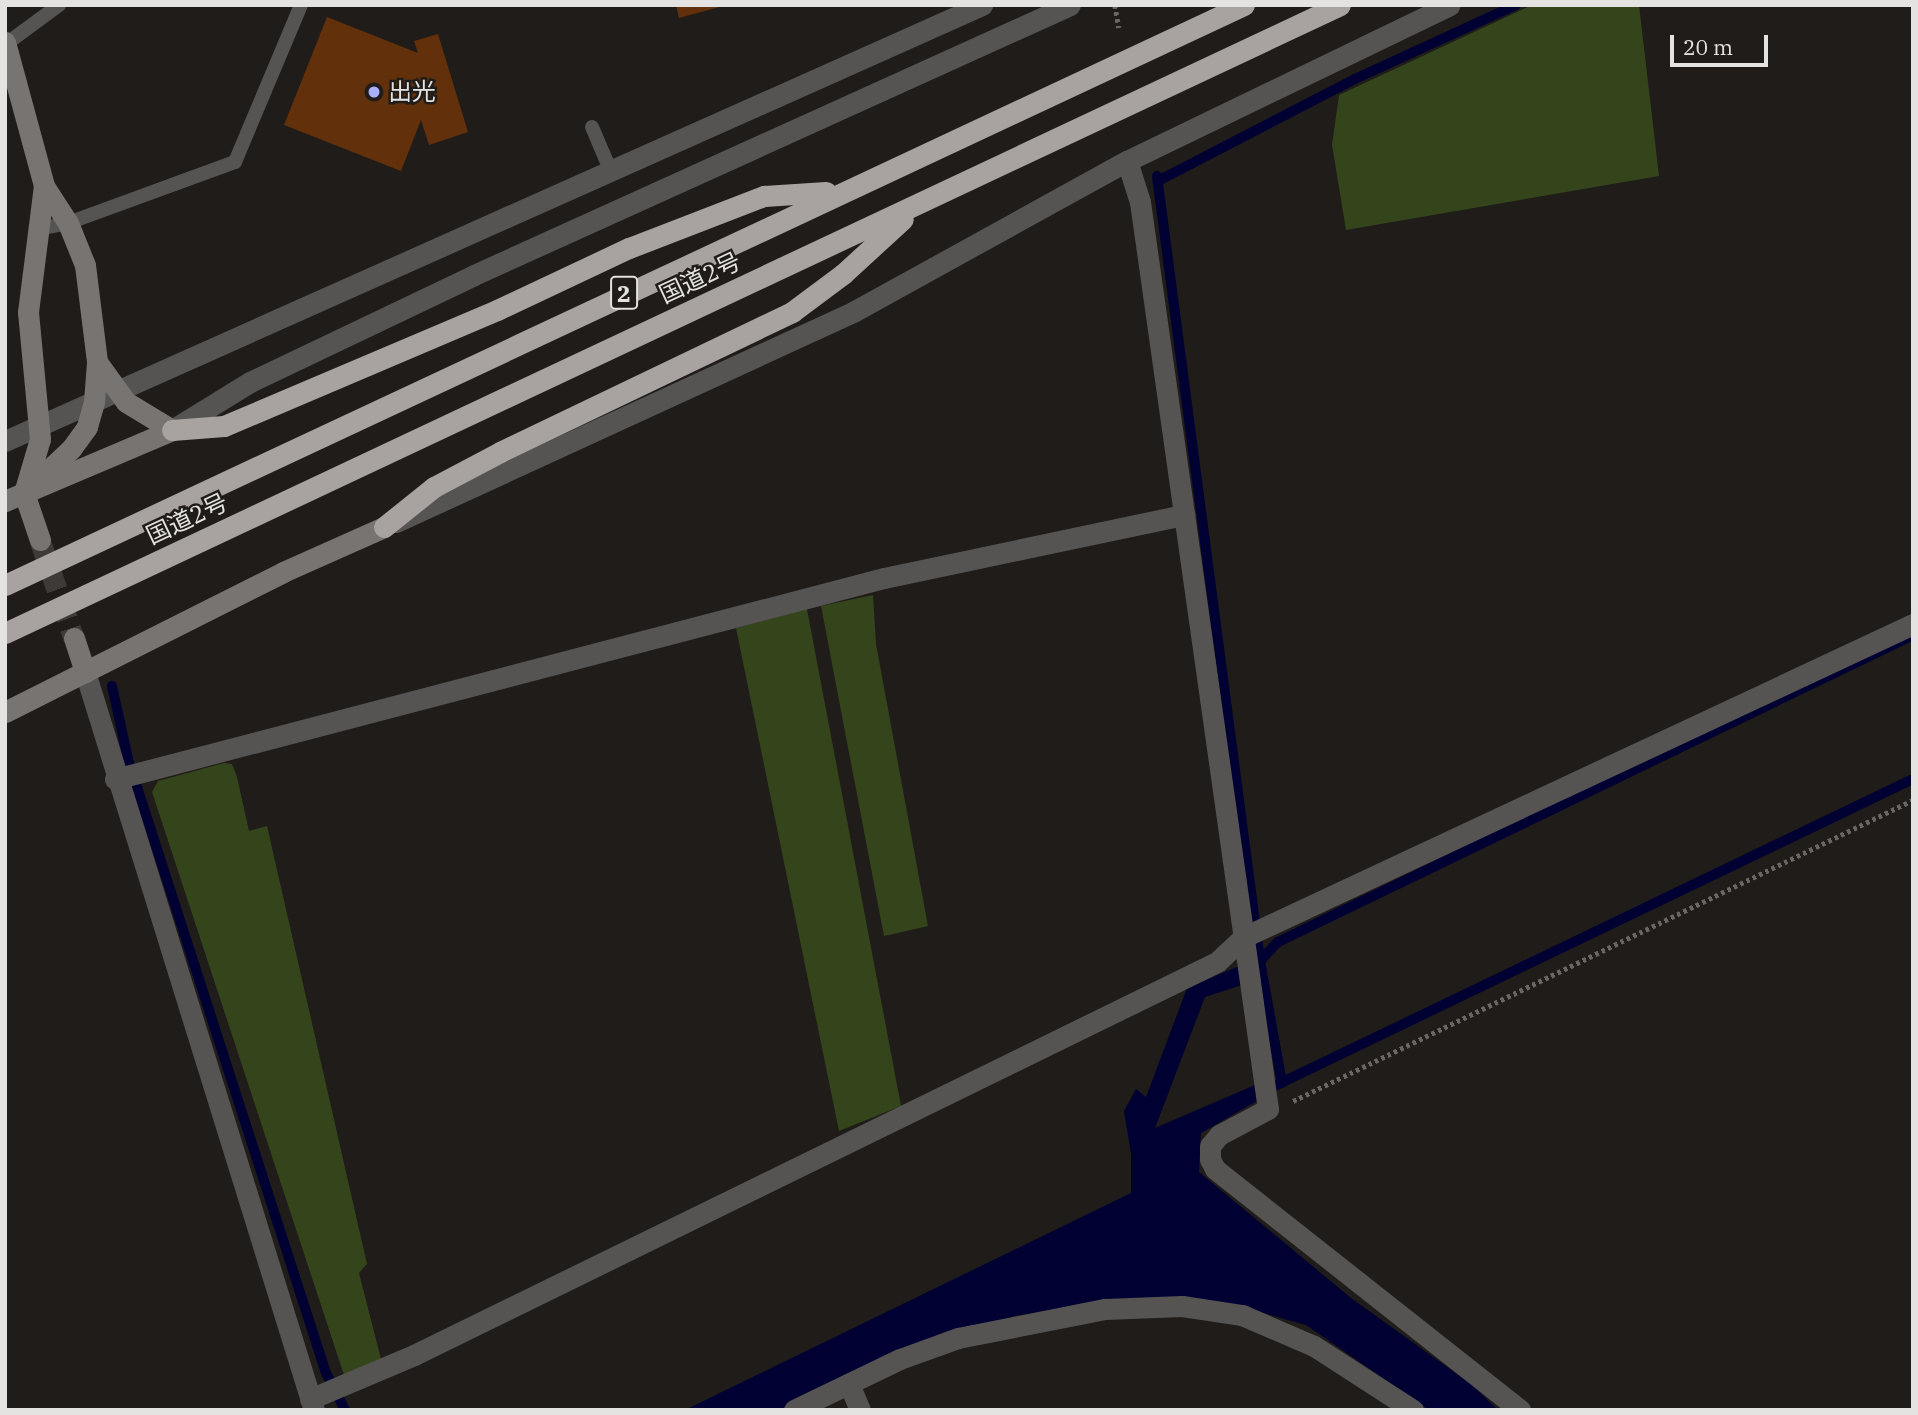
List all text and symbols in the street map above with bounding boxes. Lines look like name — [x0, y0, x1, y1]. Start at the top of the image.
scale bar — [1673, 21, 1771, 65]
text: 20 m — [1683, 33, 1733, 61]
place label: 出光 — [388, 78, 436, 106]
marker: 出光 — [366, 84, 382, 100]
street label: 国道2号 — [655, 247, 745, 309]
road number: 2 — [610, 274, 638, 312]
street label: 国道2号 — [142, 488, 232, 550]

